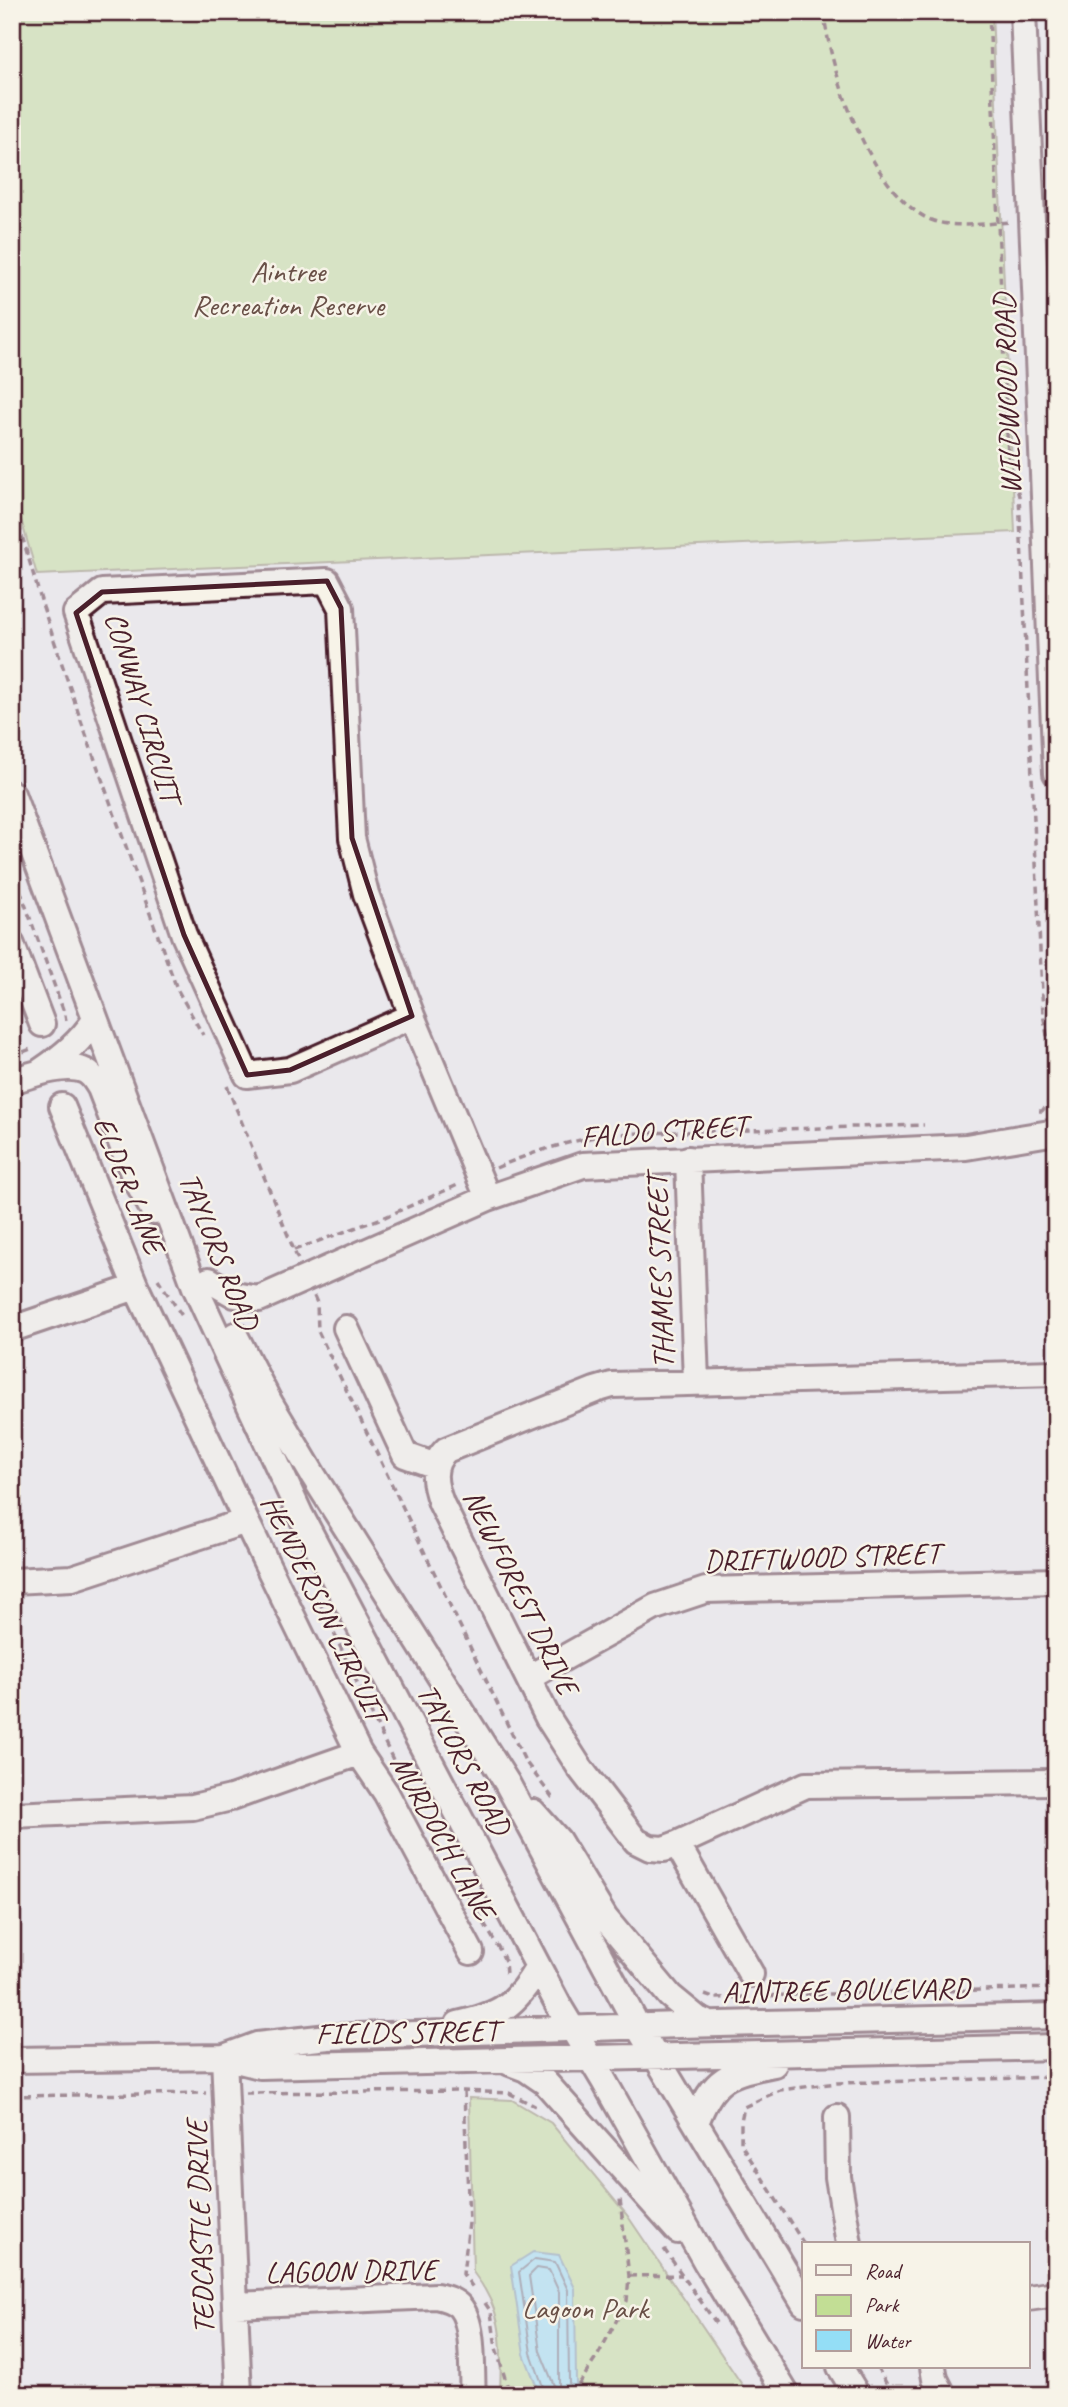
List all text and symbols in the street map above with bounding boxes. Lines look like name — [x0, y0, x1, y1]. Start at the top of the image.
park label: Aintree Recreation Reserve — [192, 252, 386, 324]
street label: WILDWOOD ROAD — [984, 290, 1029, 495]
street label: CONWAY CIRCUIT — [96, 608, 192, 813]
street label: FALDO STREET — [580, 1106, 755, 1156]
street label: ELDER LANE — [84, 1111, 175, 1263]
street label: TAYLORS ROAD — [170, 1167, 269, 1337]
street label: THAMES STREET — [637, 1167, 682, 1369]
street label: NEWFOREST DRIVE — [455, 1483, 589, 1704]
street label: HENDERSON CIRCUIT — [253, 1488, 398, 1733]
street label: DRIFTWOOD STREET — [703, 1534, 947, 1580]
street label: TAYLORS ROAD — [408, 1677, 521, 1843]
street label: MURDOCH LANE — [382, 1748, 506, 1930]
street label: AINTREE BOULEVARD — [722, 1969, 973, 2011]
street label: FIELDS STREET — [315, 2011, 506, 2053]
street label: TEDCASTLE DRIVE — [177, 2116, 223, 2335]
legend — [802, 2242, 1030, 2368]
street label: LAGOON DRIVE — [265, 2250, 441, 2291]
text: Road — [865, 2258, 904, 2284]
park label: Lagoon Park — [522, 2289, 650, 2327]
text: Park — [865, 2292, 900, 2318]
text: Water — [865, 2328, 912, 2354]

